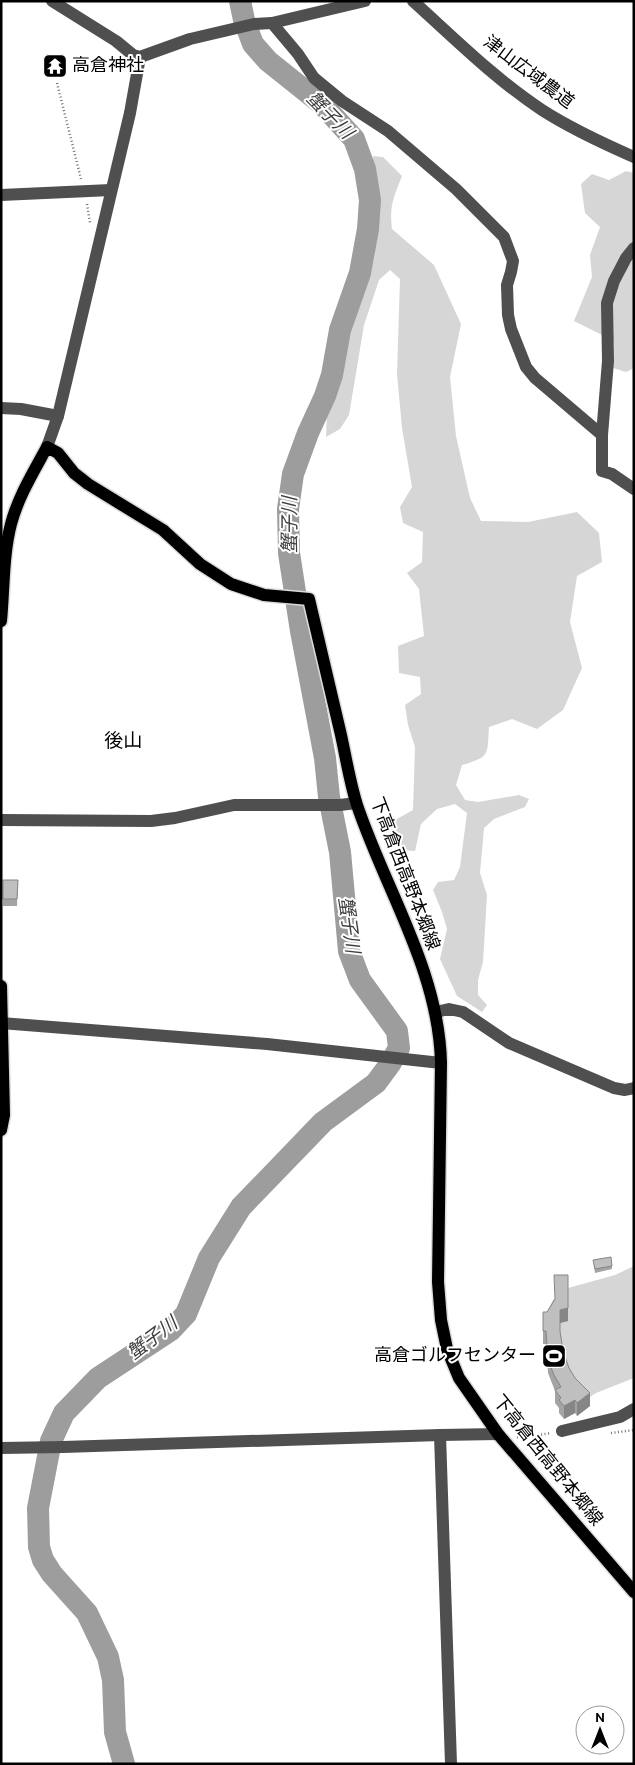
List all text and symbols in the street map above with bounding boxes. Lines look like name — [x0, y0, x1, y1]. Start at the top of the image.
street label: 津山広域農道 — [478, 31, 578, 115]
temple icon: 高倉神社 — [42, 53, 68, 79]
place label: 高倉神社 — [72, 55, 144, 78]
water label: 蟹子川 — [301, 87, 359, 146]
water label: 蟹子川 — [279, 495, 303, 554]
district label: 後山 — [104, 730, 142, 754]
street label: 下高倉西高野本郷線 — [364, 794, 444, 954]
water label: 蟹子川 — [332, 895, 364, 957]
water label: 蟹子川 — [123, 1311, 185, 1366]
sports icon: 高倉ゴルフセンター — [541, 1343, 567, 1369]
place label: 高倉ゴルフセンター — [374, 1345, 536, 1368]
street label: 下高倉西高野本郷線 — [487, 1391, 607, 1531]
north arrow — [575, 1705, 625, 1755]
text: N — [595, 1710, 605, 1727]

